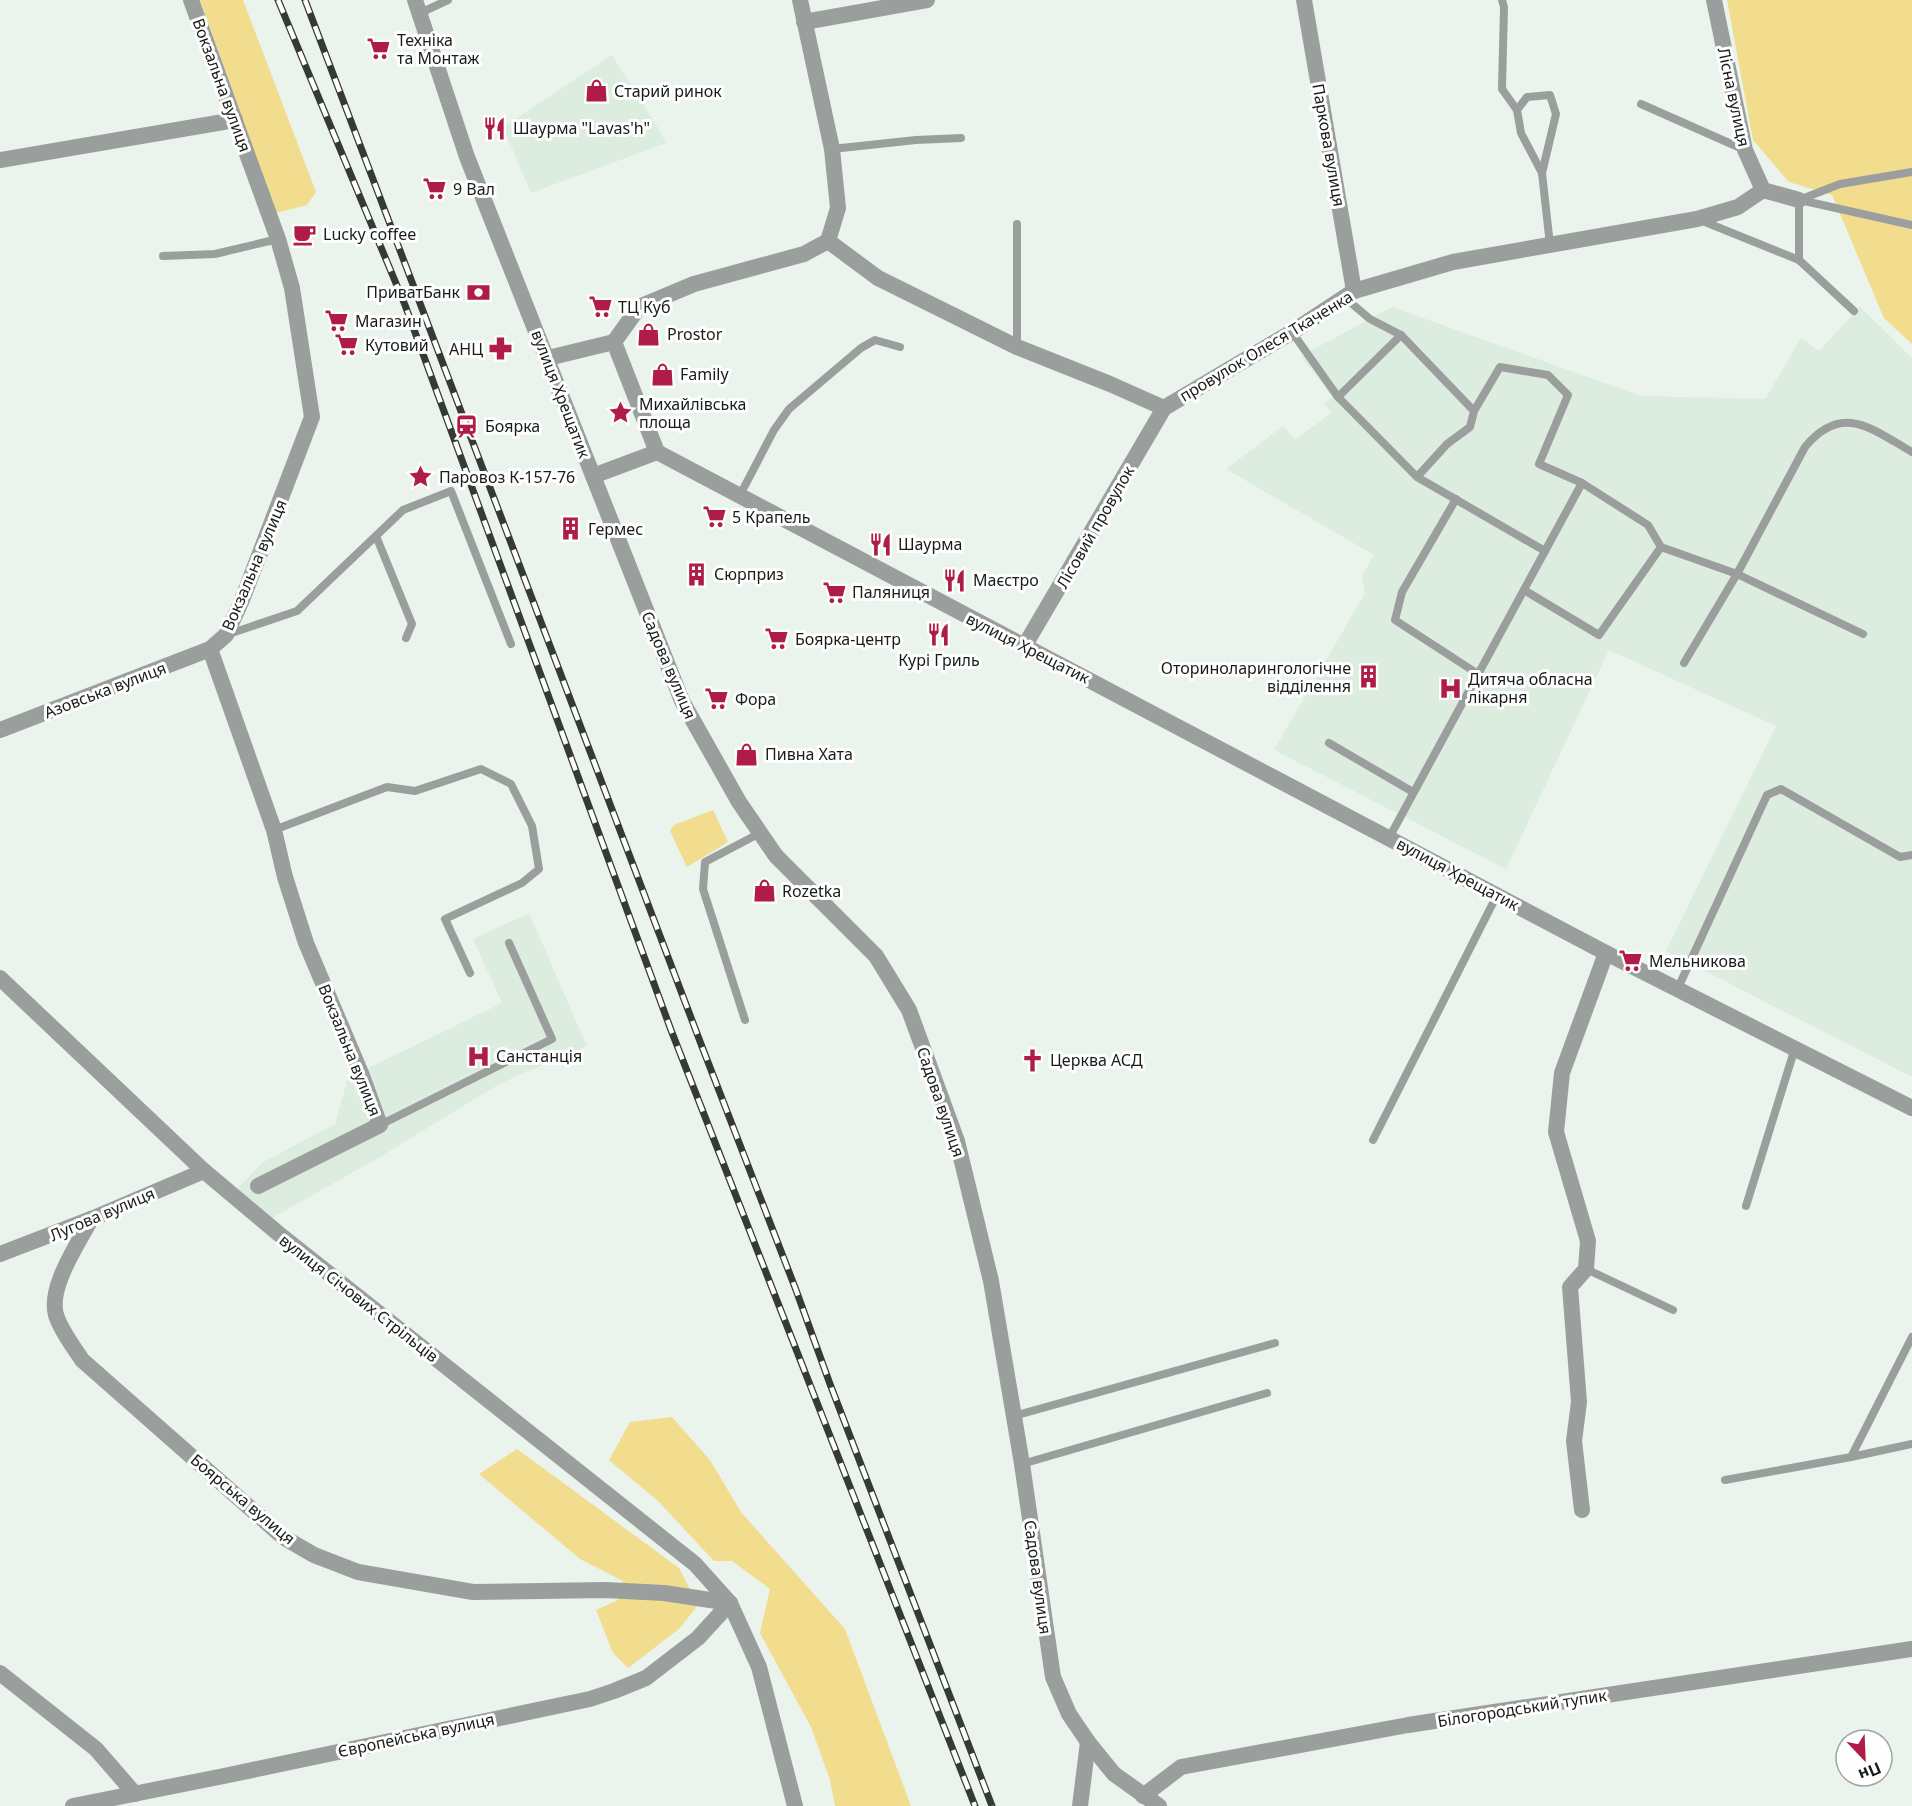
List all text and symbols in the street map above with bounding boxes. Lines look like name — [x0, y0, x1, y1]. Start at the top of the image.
street label: Вокзальна вулиця — [188, 15, 256, 155]
place label: Техніка та Монтаж — [397, 29, 480, 69]
supermarket icon: Техніка та Монтаж — [366, 36, 392, 62]
street label: Лісна вулиця — [1713, 45, 1755, 149]
shop icon: Старий ринок — [583, 78, 609, 104]
place label: Старий ринок — [614, 80, 722, 102]
street label: Паркова вулиця — [1307, 82, 1351, 208]
restaurant icon: Шаурма "Lavas'h" — [482, 115, 508, 141]
place label: Шаурма "Lavas'h" — [513, 117, 650, 139]
supermarket icon: 9 Вал — [422, 176, 448, 202]
place label: 9 Вал — [453, 178, 495, 200]
cafe icon: Lucky coffee — [292, 221, 318, 247]
place label: Lucky coffee — [323, 223, 416, 245]
bank icon: ПриватБанк — [465, 279, 491, 305]
place label: ПриватБанк — [366, 281, 460, 303]
street label: провулок Олеся Ткаченка — [1175, 285, 1357, 407]
supermarket icon: ТЦ Куб — [587, 294, 613, 320]
place label: ТЦ Куб — [618, 296, 670, 318]
supermarket icon: Магазин — [324, 308, 350, 334]
place label: Магазин — [355, 310, 422, 332]
shop icon: Prostor — [636, 321, 662, 347]
place label: Prostor — [667, 323, 723, 345]
street label: вулиця Хрещатик — [526, 327, 596, 462]
supermarket icon: Кутовий — [334, 332, 360, 358]
place label: Кутовий — [365, 334, 429, 356]
pharmacy icon: АНЦ — [488, 336, 514, 362]
place label: АНЦ — [449, 338, 483, 360]
shop icon: Family — [649, 361, 675, 387]
place label: Family — [680, 363, 729, 385]
place label: Михайлівська площа — [639, 393, 746, 433]
place icon: Михайлівська площа — [608, 400, 634, 426]
station icon: Боярка — [454, 413, 480, 439]
place label: Боярка — [485, 415, 540, 437]
street label: Лісовий провулок — [1051, 461, 1139, 592]
place icon: Паровоз К-157-76 — [408, 464, 434, 490]
place label: Паровоз К-157-76 — [439, 466, 575, 488]
street label: Вокзальна вулиця — [216, 496, 292, 634]
supermarket icon: 5 Крапель — [701, 504, 727, 530]
place label: 5 Крапель — [732, 506, 811, 528]
building icon: Гермес — [557, 516, 583, 542]
place label: Гермес — [588, 518, 643, 540]
restaurant icon: Шаурма — [867, 531, 893, 557]
place label: Шаурма — [898, 533, 962, 555]
building icon: Сюрприз — [683, 561, 709, 587]
place label: Сюрприз — [714, 563, 784, 585]
restaurant icon: Маєстро — [942, 567, 968, 593]
place label: Маєстро — [973, 569, 1039, 591]
supermarket icon: Паляниця — [821, 579, 847, 605]
place label: Паляниця — [852, 581, 930, 603]
street label: вулиця Хрещатик — [963, 607, 1094, 689]
street label: Садова вулиця — [636, 608, 702, 722]
restaurant icon: Курі Гриль — [926, 622, 952, 648]
supermarket icon: Боярка-центр — [764, 626, 790, 652]
place label: Боярка-центр — [795, 628, 901, 650]
place label: Курі Гриль — [898, 649, 980, 671]
street label: Азовська вулиця — [41, 657, 169, 723]
place label: Оториноларингологічне відділення — [1161, 657, 1351, 697]
building icon: Оториноларингологічне відділення — [1356, 664, 1382, 690]
place label: Дитяча обласна лікарня — [1468, 668, 1593, 708]
hospital icon: Дитяча обласна лікарня — [1437, 675, 1463, 701]
supermarket icon: Фора — [704, 686, 730, 712]
place label: Фора — [735, 688, 776, 710]
shop icon: Пивна Хата — [734, 741, 760, 767]
place label: Пивна Хата — [765, 743, 853, 765]
street label: вулиця Хрещатик — [1393, 832, 1523, 916]
shop icon: Rozetka — [751, 878, 777, 904]
place label: Rozetka — [782, 880, 841, 902]
supermarket icon: Мельникова — [1618, 948, 1644, 974]
place label: Мельникова — [1649, 950, 1746, 972]
street label: Вокзальна вулиця — [313, 981, 387, 1119]
hospital icon: Санстанція — [465, 1043, 491, 1069]
street label: Садова вулиця — [912, 1044, 970, 1160]
place label: Санстанція — [496, 1045, 582, 1067]
church icon: Церква АСД — [1019, 1047, 1045, 1073]
place label: Церква АСД — [1050, 1049, 1143, 1071]
street label: Лугова вулиця — [46, 1182, 158, 1246]
street label: вулиця Січових Стрільців — [275, 1229, 443, 1367]
street label: Боярська вулиця — [186, 1449, 300, 1549]
street label: Садова вулиця — [1019, 1519, 1057, 1635]
street label: Білогородський тупик — [1436, 1684, 1609, 1732]
street label: Європейська вулиця — [336, 1708, 496, 1762]
north arrow — [1834, 1728, 1894, 1788]
text: Пн — [1855, 1757, 1885, 1786]

